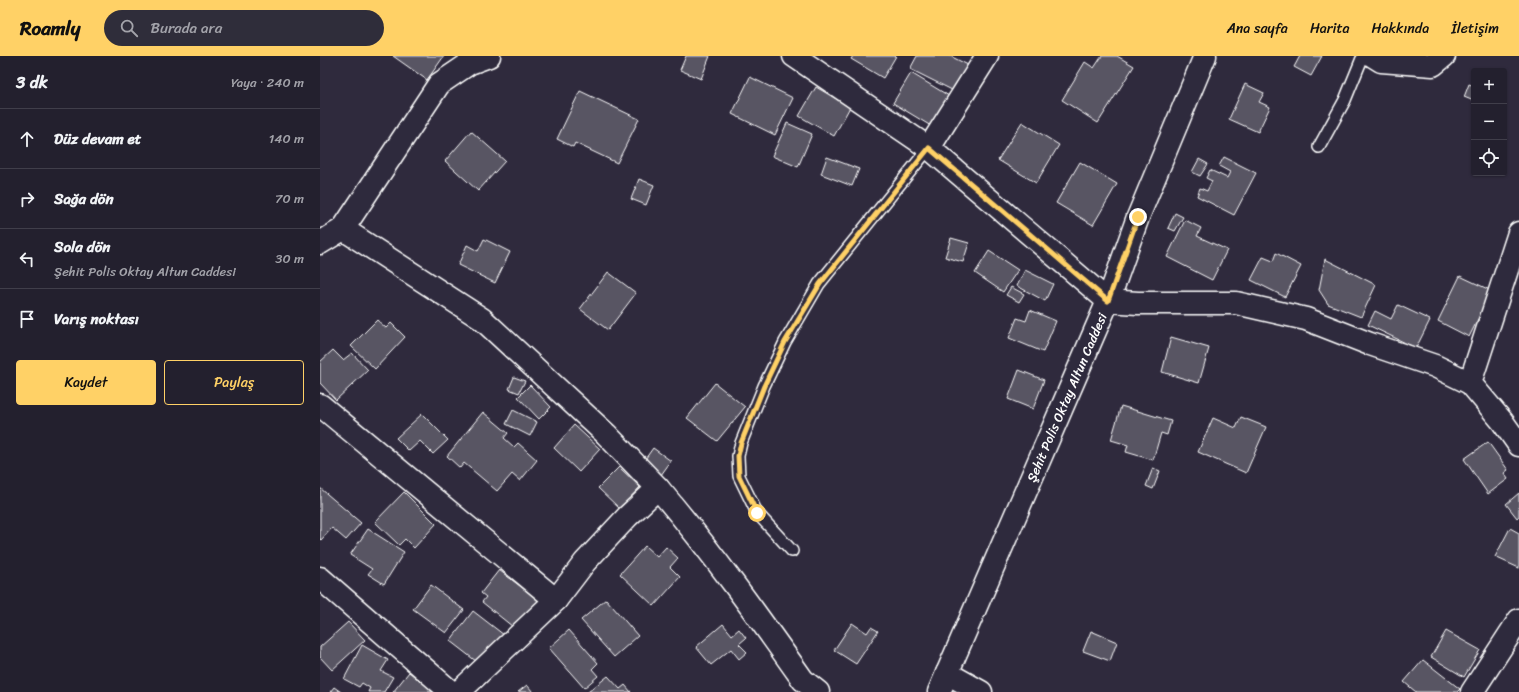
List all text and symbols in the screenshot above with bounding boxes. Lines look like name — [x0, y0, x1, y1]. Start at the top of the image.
search box — [104, 10, 384, 46]
text: Roamly — [20, 12, 80, 45]
text: Burada ara — [150, 15, 222, 41]
text: Ana sayfa — [1227, 16, 1288, 41]
text: Harita — [1310, 16, 1350, 41]
text: Hakkında — [1372, 16, 1429, 41]
text: İletişim — [1451, 16, 1499, 41]
icon: search — [118, 17, 140, 39]
text: 3 dk — [16, 67, 48, 97]
map controls — [1471, 68, 1507, 176]
button: + — [1471, 68, 1507, 104]
text: Yaya · 240 m — [231, 71, 304, 94]
button: − — [1471, 104, 1507, 140]
text: Düz devam et — [54, 126, 141, 152]
text: 140 m — [269, 127, 304, 150]
icon: ahead — [16, 128, 38, 150]
button: locate — [1471, 140, 1507, 176]
text: Sağa dön — [54, 186, 114, 212]
text: 70 m — [275, 187, 304, 210]
icon: right — [16, 188, 38, 210]
route end — [1129, 208, 1147, 226]
text: Sola dön — [54, 234, 110, 260]
text: 30 m — [275, 247, 304, 270]
icon: left — [16, 248, 38, 270]
text: Şehit Polis Oktay Altun Caddesi — [54, 260, 236, 283]
text: Varış noktası — [54, 306, 139, 332]
icon: arrive — [16, 308, 38, 330]
street label: Şehit Polis Oktay Altun Caddesi — [1020, 309, 1113, 485]
button: Kaydet — [16, 360, 156, 405]
button: Paylaş — [164, 360, 304, 405]
route start — [748, 504, 766, 522]

